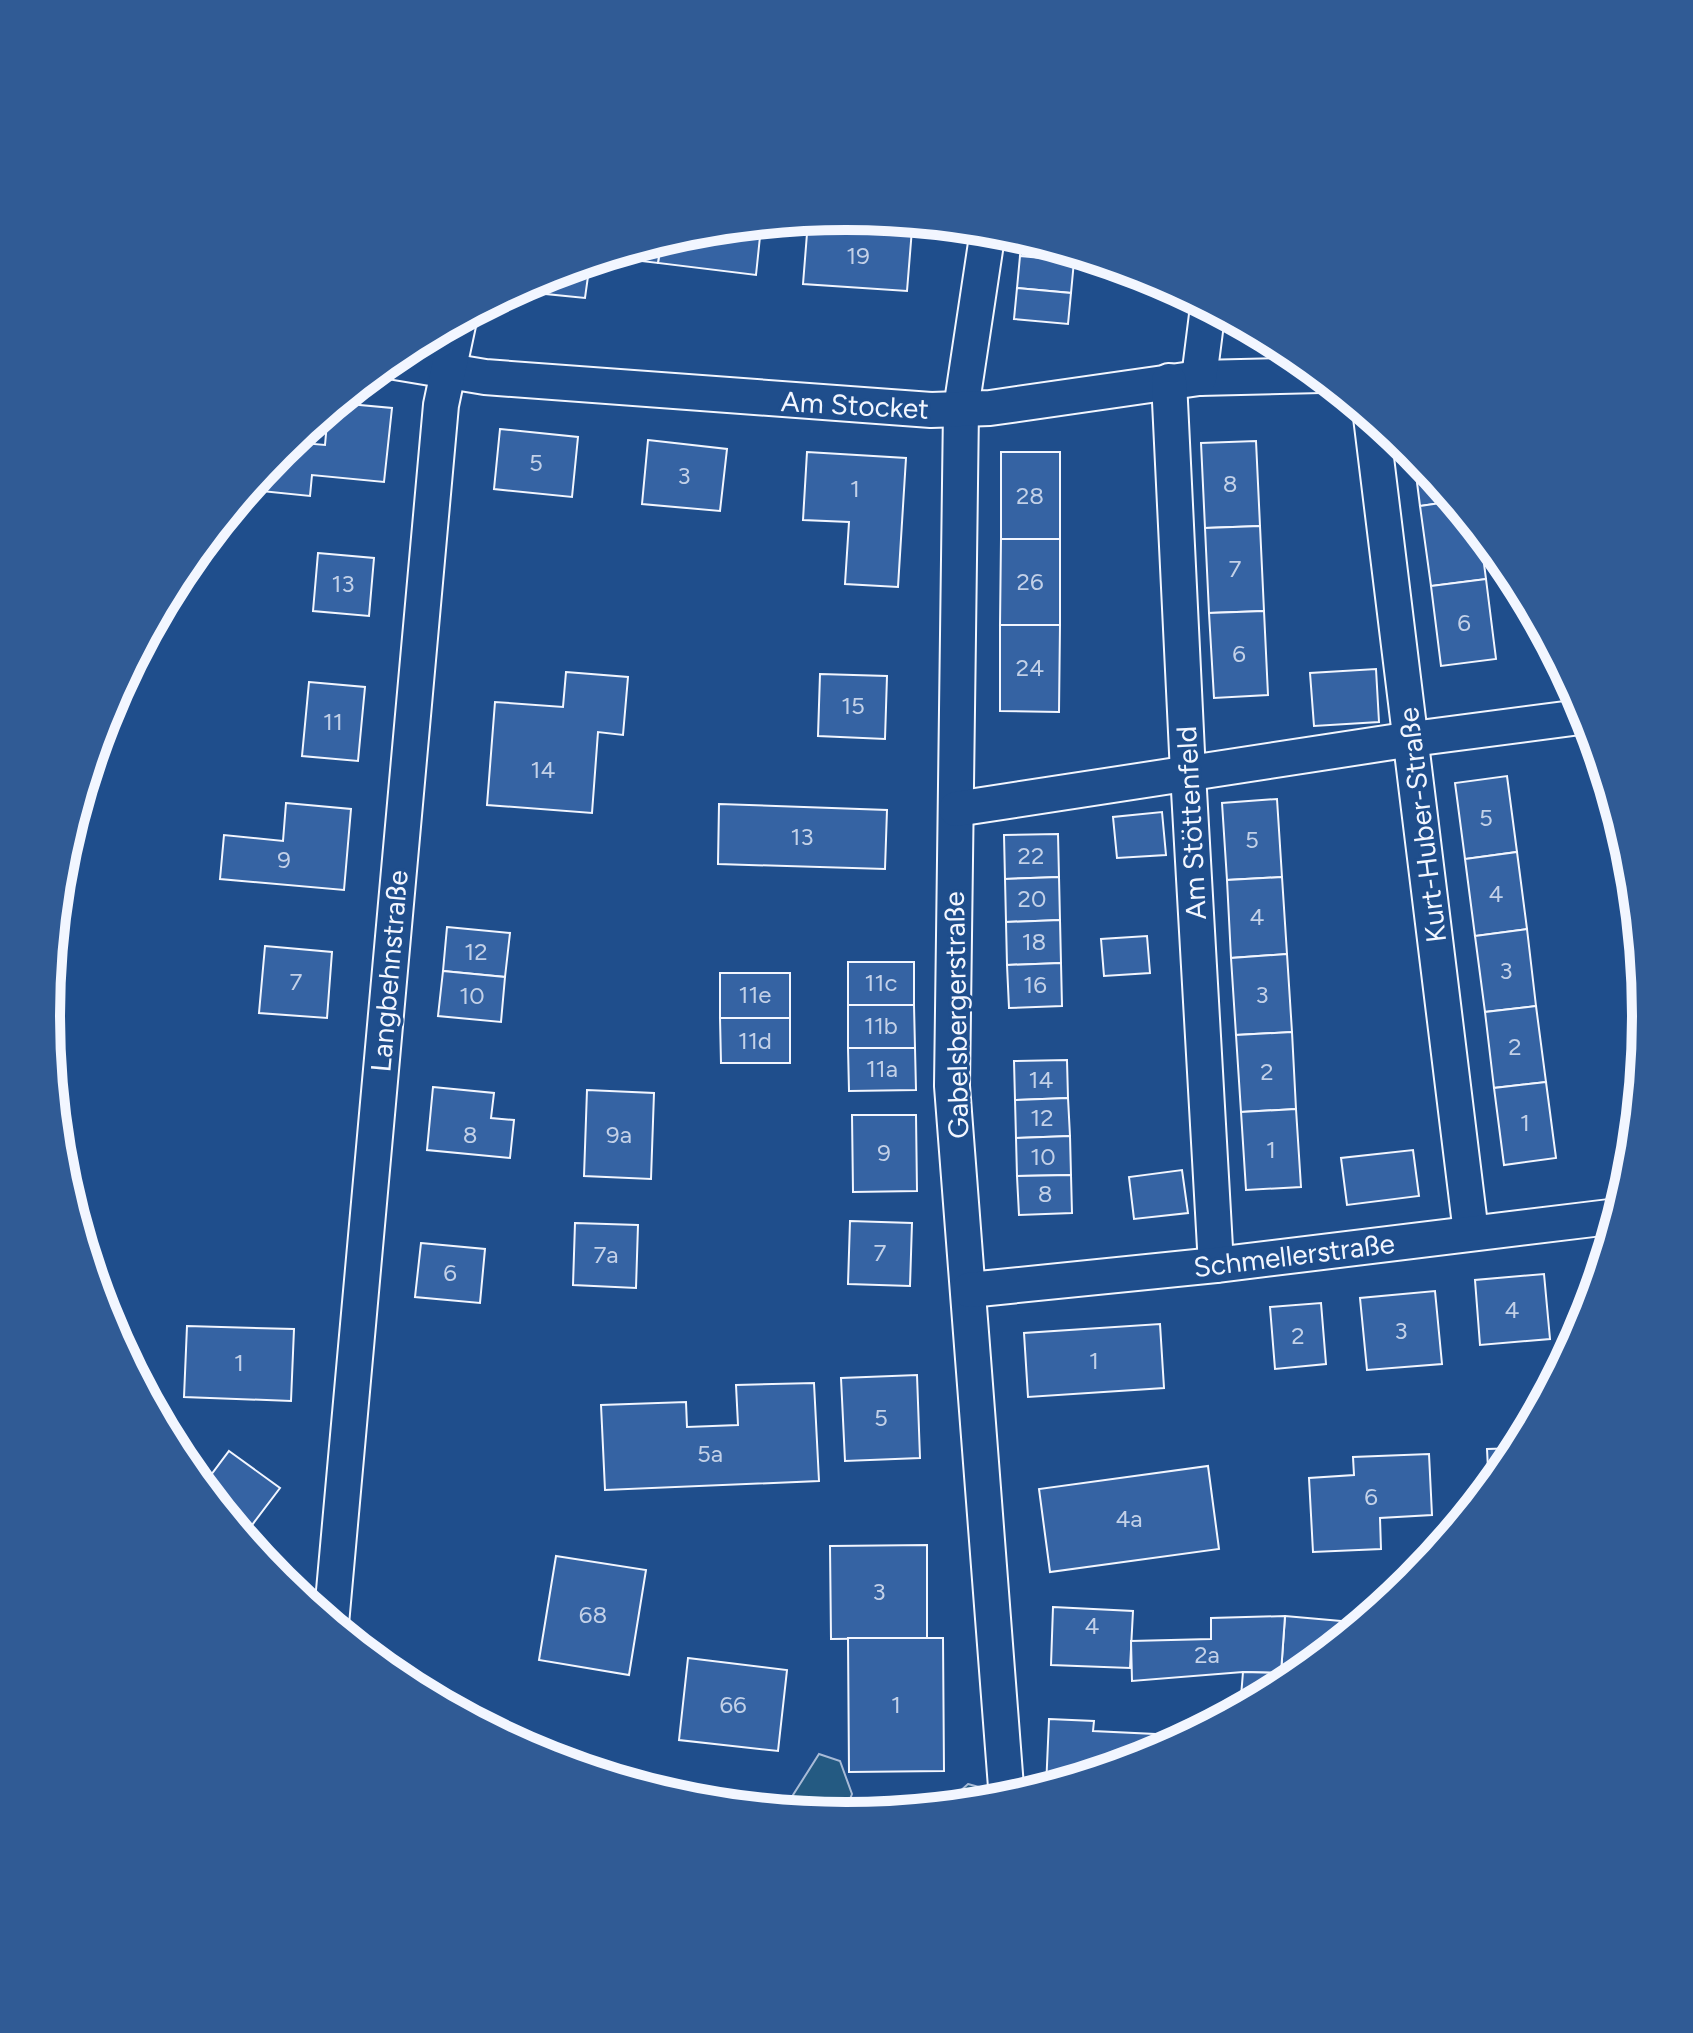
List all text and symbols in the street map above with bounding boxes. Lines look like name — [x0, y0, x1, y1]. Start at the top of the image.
house number: 19 — [846, 241, 870, 270]
street label: Am Stocket — [780, 384, 930, 426]
house number: 5 — [529, 448, 543, 477]
house number: 3 — [677, 461, 691, 490]
house number: 8 — [1223, 469, 1237, 498]
house number: 1 — [850, 474, 860, 503]
house number: 28 — [1016, 481, 1044, 510]
house number: 7 — [1229, 554, 1242, 583]
house number: 26 — [1017, 567, 1044, 596]
house number: 13 — [332, 569, 354, 598]
house number: 6 — [1457, 608, 1471, 637]
house number: 6 — [1232, 639, 1246, 668]
house number: 24 — [1016, 653, 1044, 682]
house number: 15 — [841, 691, 865, 720]
street label: Kurt-Huber-Straße — [1391, 706, 1453, 944]
house number: 11 — [323, 707, 343, 736]
street label: Am Stöttenfeld — [1169, 725, 1213, 921]
house number: 14 — [531, 755, 555, 784]
house number: 5 — [1479, 803, 1493, 832]
house number: 13 — [791, 822, 813, 851]
house number: 5 — [1245, 825, 1259, 854]
house number: 22 — [1018, 841, 1044, 870]
house number: 9 — [277, 845, 291, 874]
street label: Langbehnstraße — [363, 869, 415, 1073]
house number: 4 — [1489, 879, 1504, 908]
house number: 20 — [1018, 884, 1046, 913]
street label: Gabelsbergerstraße — [937, 891, 975, 1139]
house number: 4 — [1250, 902, 1265, 931]
house number: 18 — [1022, 927, 1046, 956]
house number: 12 — [464, 937, 488, 966]
house number: 3 — [1499, 956, 1513, 985]
house number: 7 — [290, 967, 303, 996]
house number: 11c — [865, 968, 897, 997]
house number: 16 — [1023, 970, 1047, 999]
house number: 11e — [739, 980, 771, 1009]
house number: 3 — [1255, 980, 1269, 1009]
house number: 10 — [459, 981, 485, 1010]
house number: 11b — [864, 1011, 898, 1040]
house number: 11d — [738, 1026, 772, 1055]
house number: 2 — [1508, 1032, 1522, 1061]
house number: 11a — [866, 1054, 898, 1083]
house number: 2 — [1260, 1057, 1274, 1086]
house number: 14 — [1029, 1065, 1053, 1094]
house number: 12 — [1030, 1103, 1054, 1132]
house number: 1 — [1520, 1108, 1530, 1137]
house number: 8 — [463, 1120, 477, 1149]
house number: 9a — [606, 1120, 632, 1149]
house number: 1 — [1266, 1135, 1276, 1164]
house number: 9 — [877, 1138, 891, 1167]
house number: 10 — [1030, 1142, 1056, 1171]
house number: 8 — [1038, 1179, 1052, 1208]
street label: Schmellerstraße — [1191, 1226, 1397, 1284]
house number: 7 — [874, 1238, 887, 1267]
house number: 7a — [593, 1240, 619, 1269]
house number: 6 — [443, 1258, 457, 1287]
house number: 4 — [1505, 1295, 1520, 1324]
house number: 3 — [1394, 1316, 1408, 1345]
house number: 2 — [1291, 1321, 1305, 1350]
house number: 1 — [1089, 1346, 1099, 1375]
house number: 1 — [234, 1348, 244, 1377]
house number: 5 — [874, 1403, 888, 1432]
house number: 5a — [697, 1439, 723, 1468]
house number: 6 — [1364, 1482, 1378, 1511]
house number: 4a — [1115, 1504, 1143, 1533]
house number: 3 — [872, 1577, 886, 1606]
house number: 68 — [579, 1600, 607, 1629]
house number: 4 — [1085, 1611, 1100, 1640]
house number: 2a — [1194, 1640, 1220, 1669]
house number: 66 — [719, 1690, 747, 1719]
house number: 1 — [891, 1690, 901, 1719]

